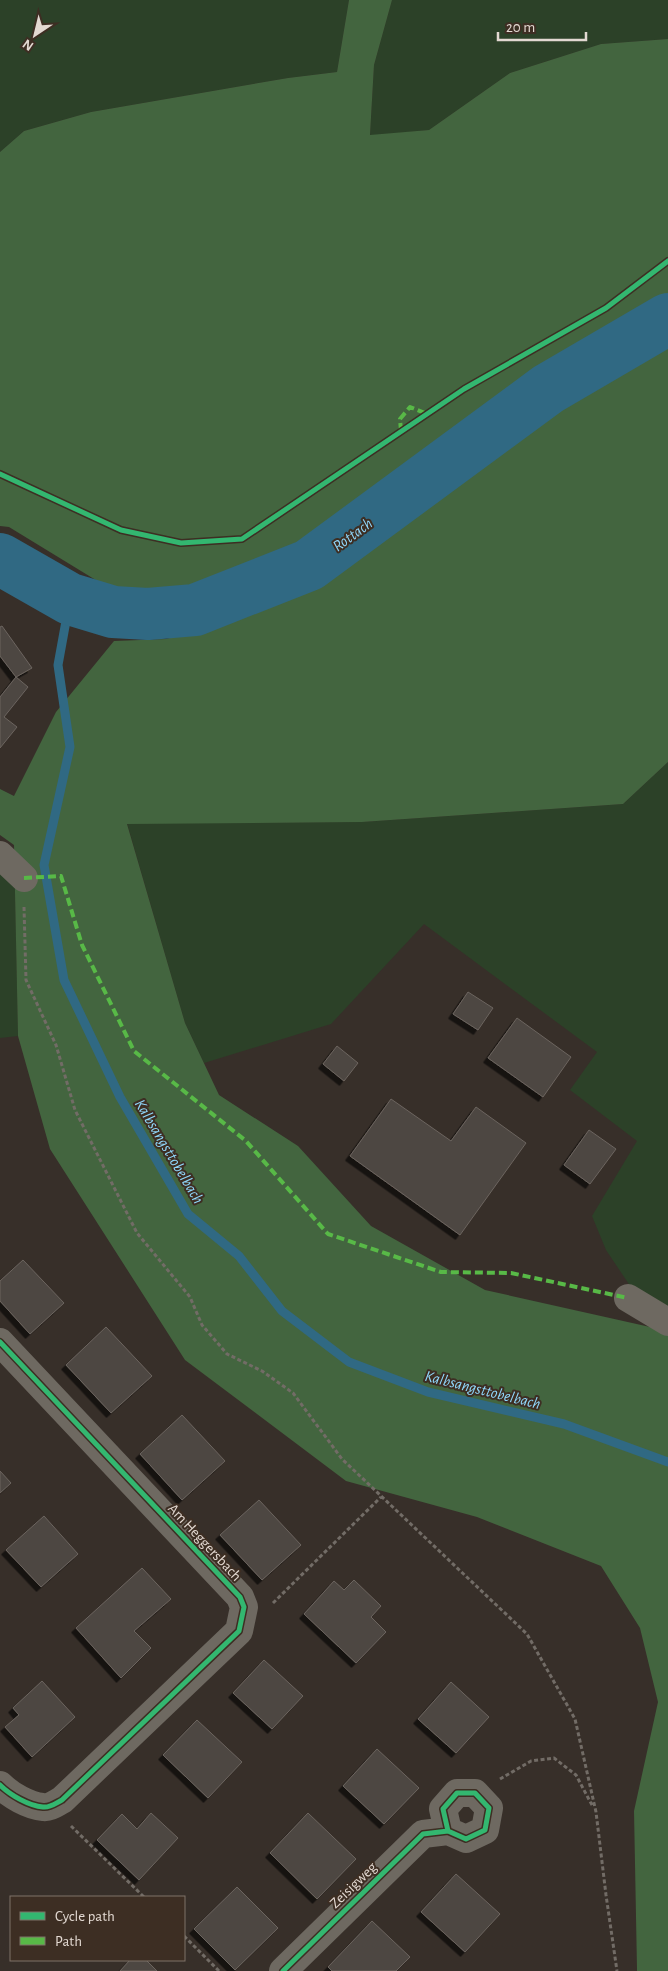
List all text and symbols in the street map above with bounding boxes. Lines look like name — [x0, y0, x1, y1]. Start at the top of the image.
north arrow — [10, 10, 60, 60]
scale bar — [498, 10, 586, 42]
text: 20 m — [506, 20, 535, 35]
text: N — [20, 36, 36, 53]
water label: Rottach — [330, 515, 375, 554]
water label: Kalbsangsttobelbach — [132, 1097, 207, 1207]
water label: Kalbsangsttobelbach — [423, 1368, 542, 1412]
street label: Am Heggersbach — [165, 1501, 244, 1584]
street label: Zeisigweg — [327, 1859, 380, 1911]
legend — [10, 1896, 185, 1961]
text: Cycle path — [55, 1909, 115, 1924]
text: Path — [55, 1934, 82, 1949]

